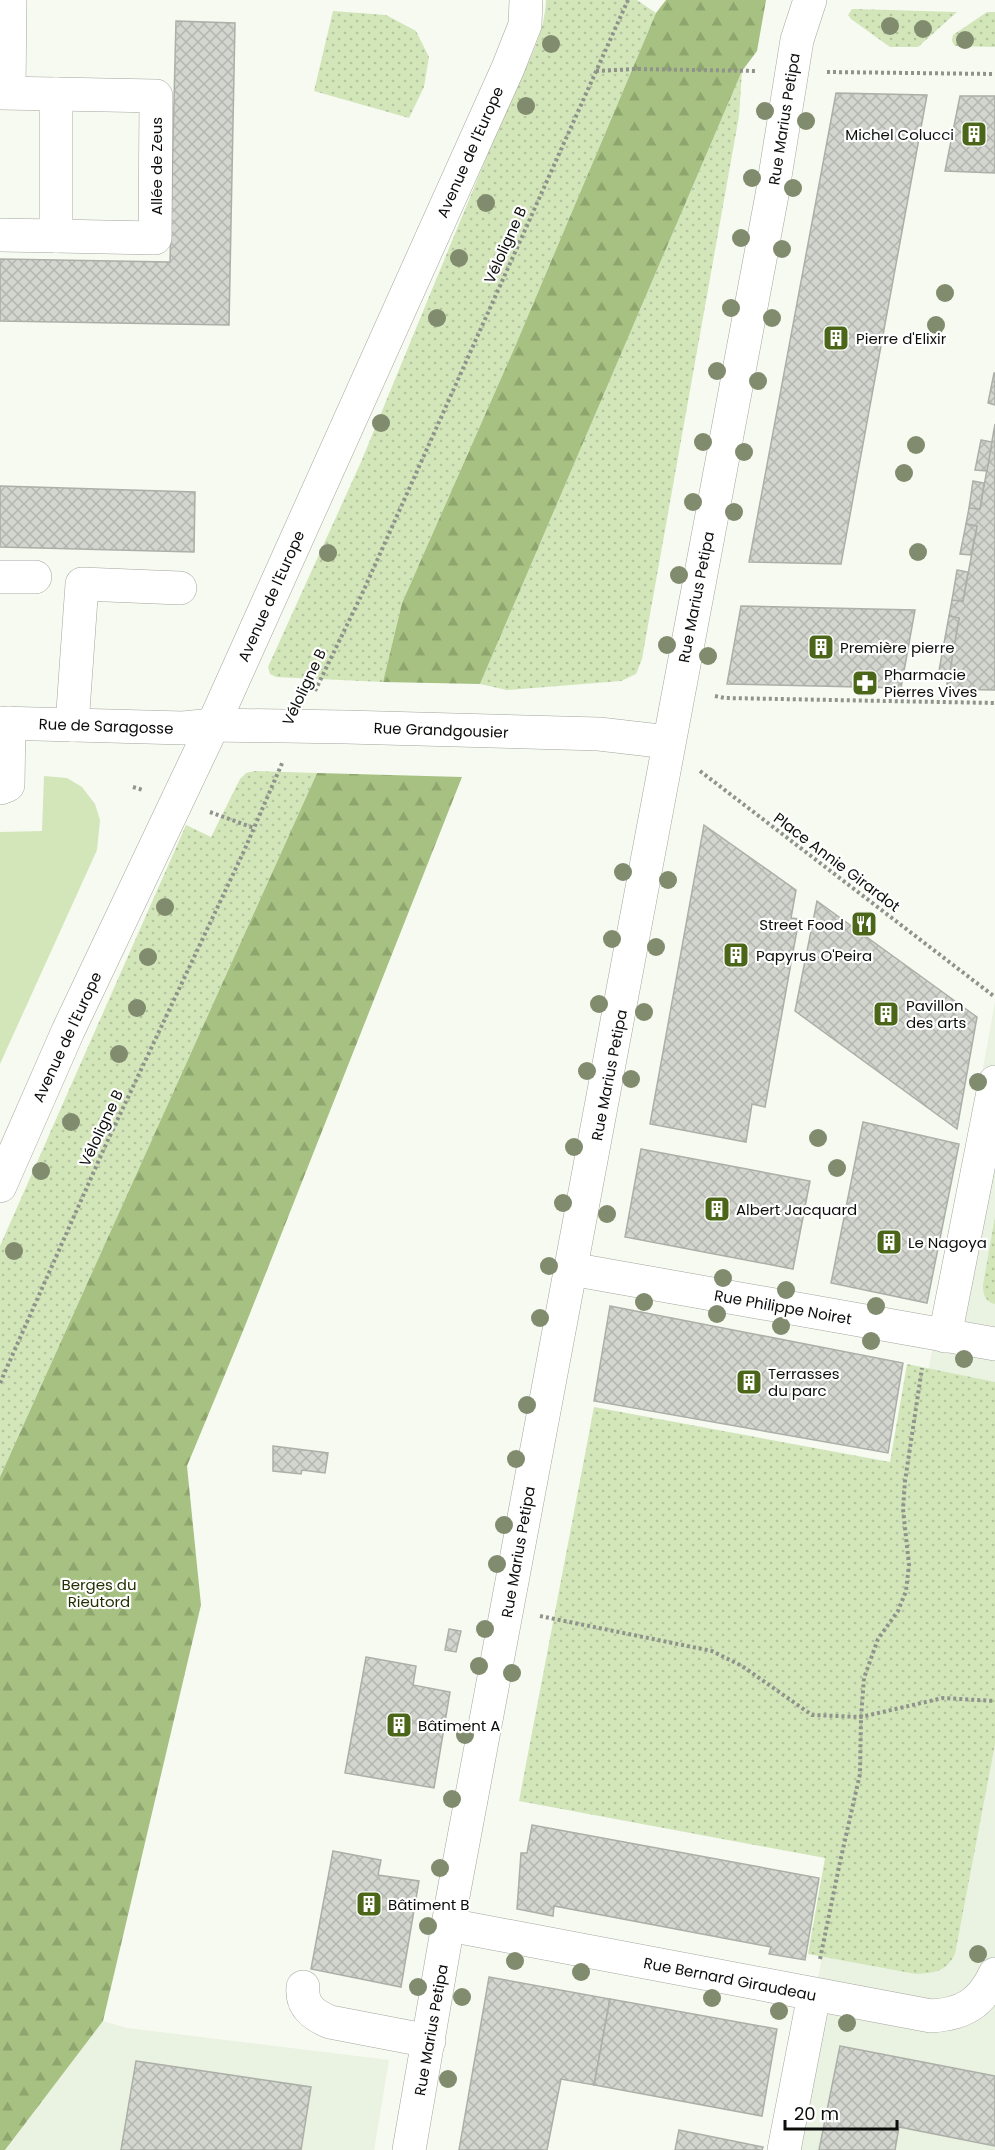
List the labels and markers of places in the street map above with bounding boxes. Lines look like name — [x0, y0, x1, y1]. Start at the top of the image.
building icon: Michel Colucci — [959, 119, 989, 149]
place label: Michel Colucci — [845, 124, 954, 145]
building icon: Pierre d'Elixir — [821, 323, 851, 353]
place label: Pierre d'Elixir — [856, 328, 947, 349]
building icon: Première pierre — [806, 632, 836, 662]
place label: Première pierre — [840, 637, 955, 658]
place label: Pharmacie Pierres Vives — [884, 664, 978, 702]
pharmacy icon: Pharmacie Pierres Vives — [850, 668, 880, 698]
restaurant icon: Street Food — [849, 909, 879, 939]
place label: Street Food — [759, 914, 844, 935]
building icon: Papyrus O'Peira — [721, 940, 751, 970]
place label: Papyrus O'Peira — [756, 945, 872, 966]
place label: Pavillon des arts — [906, 995, 966, 1033]
building icon: Pavillon des arts — [871, 999, 901, 1029]
building icon: Albert Jacquard — [702, 1194, 732, 1224]
place label: Albert Jacquard — [736, 1199, 857, 1220]
building icon: Le Nagoya — [874, 1227, 904, 1257]
place label: Le Nagoya — [908, 1232, 987, 1253]
place label: Terrasses du parc — [768, 1363, 840, 1401]
building icon: Terrasses du parc — [734, 1367, 764, 1397]
building icon: Bâtiment A — [384, 1710, 414, 1740]
place label: Bâtiment A — [418, 1715, 500, 1736]
building icon: Bâtiment B — [354, 1889, 384, 1919]
place label: Bâtiment B — [388, 1894, 470, 1915]

